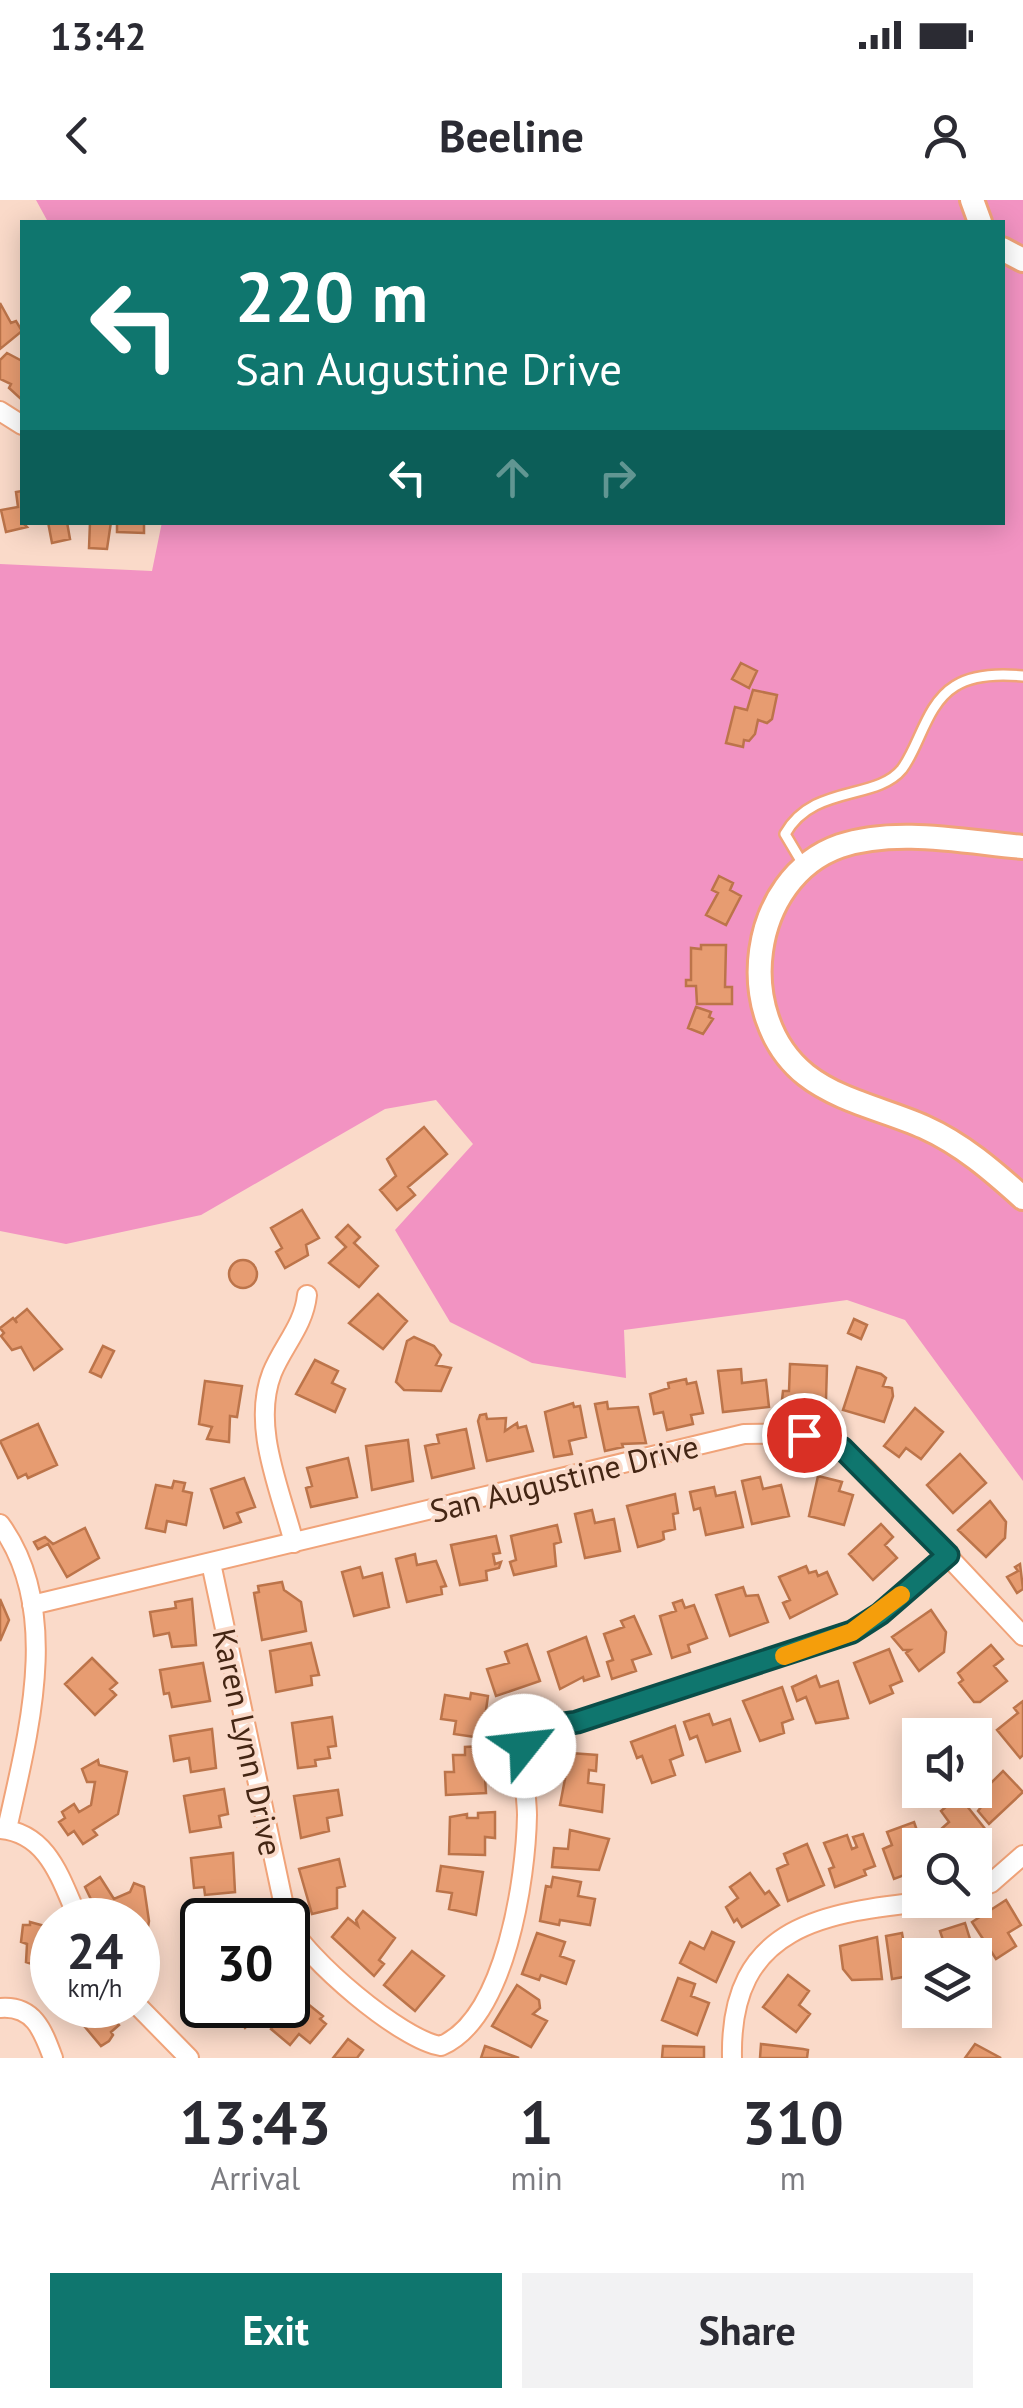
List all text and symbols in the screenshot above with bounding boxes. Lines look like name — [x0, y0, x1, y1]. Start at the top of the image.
text: 13:42 — [50, 11, 146, 60]
text: Beeline — [439, 106, 584, 164]
icon: back — [50, 108, 105, 163]
icon: person — [918, 108, 973, 163]
text: 220 m — [235, 251, 428, 341]
icon: left — [70, 260, 200, 390]
text: San Augustine Drive — [235, 339, 622, 397]
icon: left — [380, 450, 435, 505]
icon: ahead — [485, 450, 540, 505]
icon: right — [590, 450, 645, 505]
pin — [762, 1393, 847, 1478]
icon: arrive — [777, 1408, 832, 1463]
street label: San Augustine Drive — [425, 1424, 703, 1532]
street label: Karen Lynn Drive — [203, 1625, 293, 1859]
position arrow — [472, 1694, 576, 1798]
map controls — [902, 1718, 992, 2028]
button: sound — [902, 1718, 992, 1808]
button: search — [902, 1828, 992, 1918]
speed limit sign: 30 — [180, 1898, 310, 2028]
text: 24 — [67, 1918, 123, 1983]
button: layers — [902, 1938, 992, 2028]
text: km/h — [68, 1972, 122, 2004]
text: 13:43 — [179, 2083, 331, 2161]
text: 1 — [520, 2083, 554, 2161]
text: 310 — [742, 2083, 844, 2161]
text: Arrival — [210, 2157, 300, 2199]
text: min — [511, 2157, 563, 2199]
text: m — [780, 2157, 806, 2199]
button: Exit — [50, 2273, 502, 2388]
button: Share — [522, 2273, 973, 2388]

